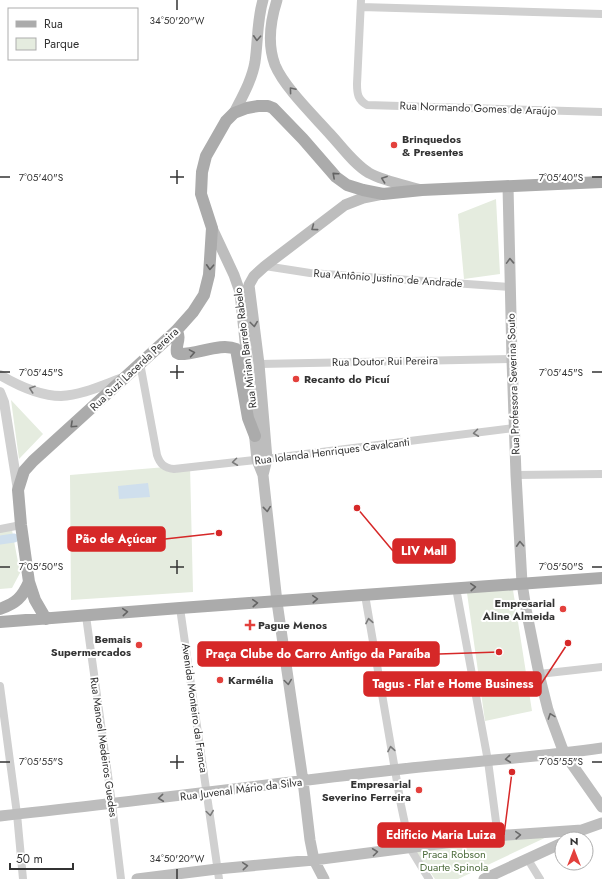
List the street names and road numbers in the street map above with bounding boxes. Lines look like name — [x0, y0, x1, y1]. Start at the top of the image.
street label: Rua Normando Gomes de Araújo — [399, 97, 557, 119]
street label: Rua Antônio Justino de Andrade — [313, 265, 463, 291]
street label: Rua Mirian Barreto Rabelo — [230, 287, 260, 409]
street label: Rua Professora Severina Souto — [503, 313, 523, 455]
street label: Rua Suzi Lacerda Pereira — [86, 324, 182, 414]
street label: Rua Doutor Rui Pereira — [332, 352, 438, 370]
street label: Rua Iolanda Henriques Cavalcanti — [253, 434, 411, 468]
street label: Avenida Monteiro da Franca — [178, 642, 212, 774]
street label: Rua Manoel Medeiros Guedes — [86, 676, 122, 819]
street label: Rua Juvenal Mário da Silva — [179, 774, 303, 804]

